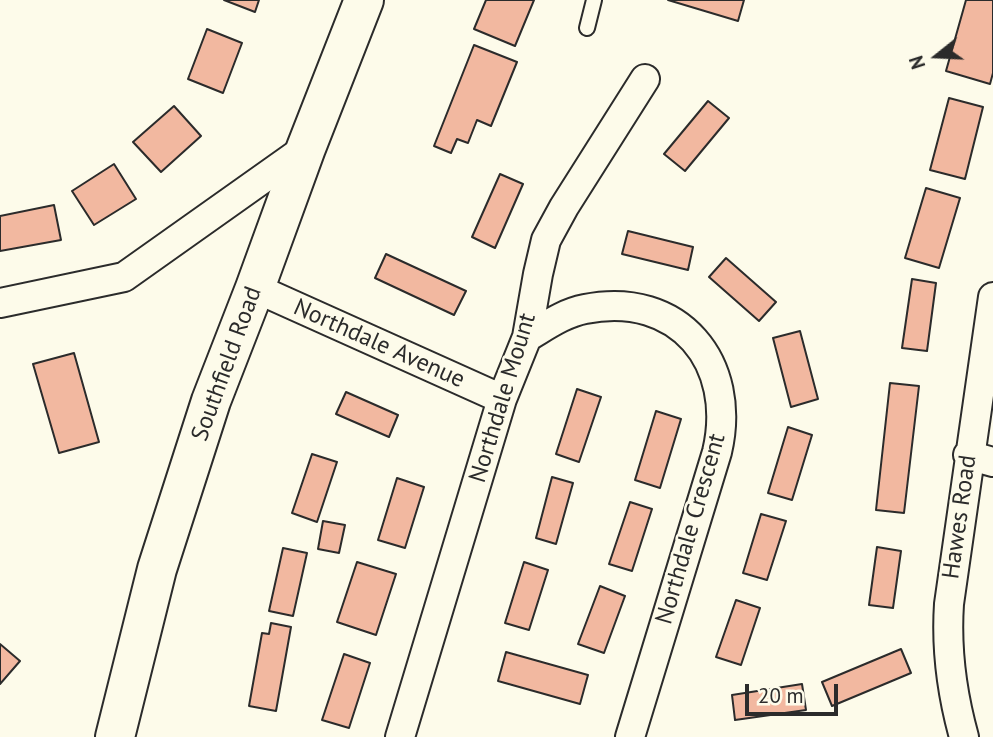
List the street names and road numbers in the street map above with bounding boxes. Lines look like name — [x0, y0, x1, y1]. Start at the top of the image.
street label: Southfield Road — [186, 283, 268, 445]
street label: Northdale Avenue — [289, 293, 469, 395]
street label: Northdale Mount — [464, 310, 542, 486]
street label: Northdale Crescent — [650, 430, 732, 628]
street label: Hawes Road — [937, 453, 983, 581]

